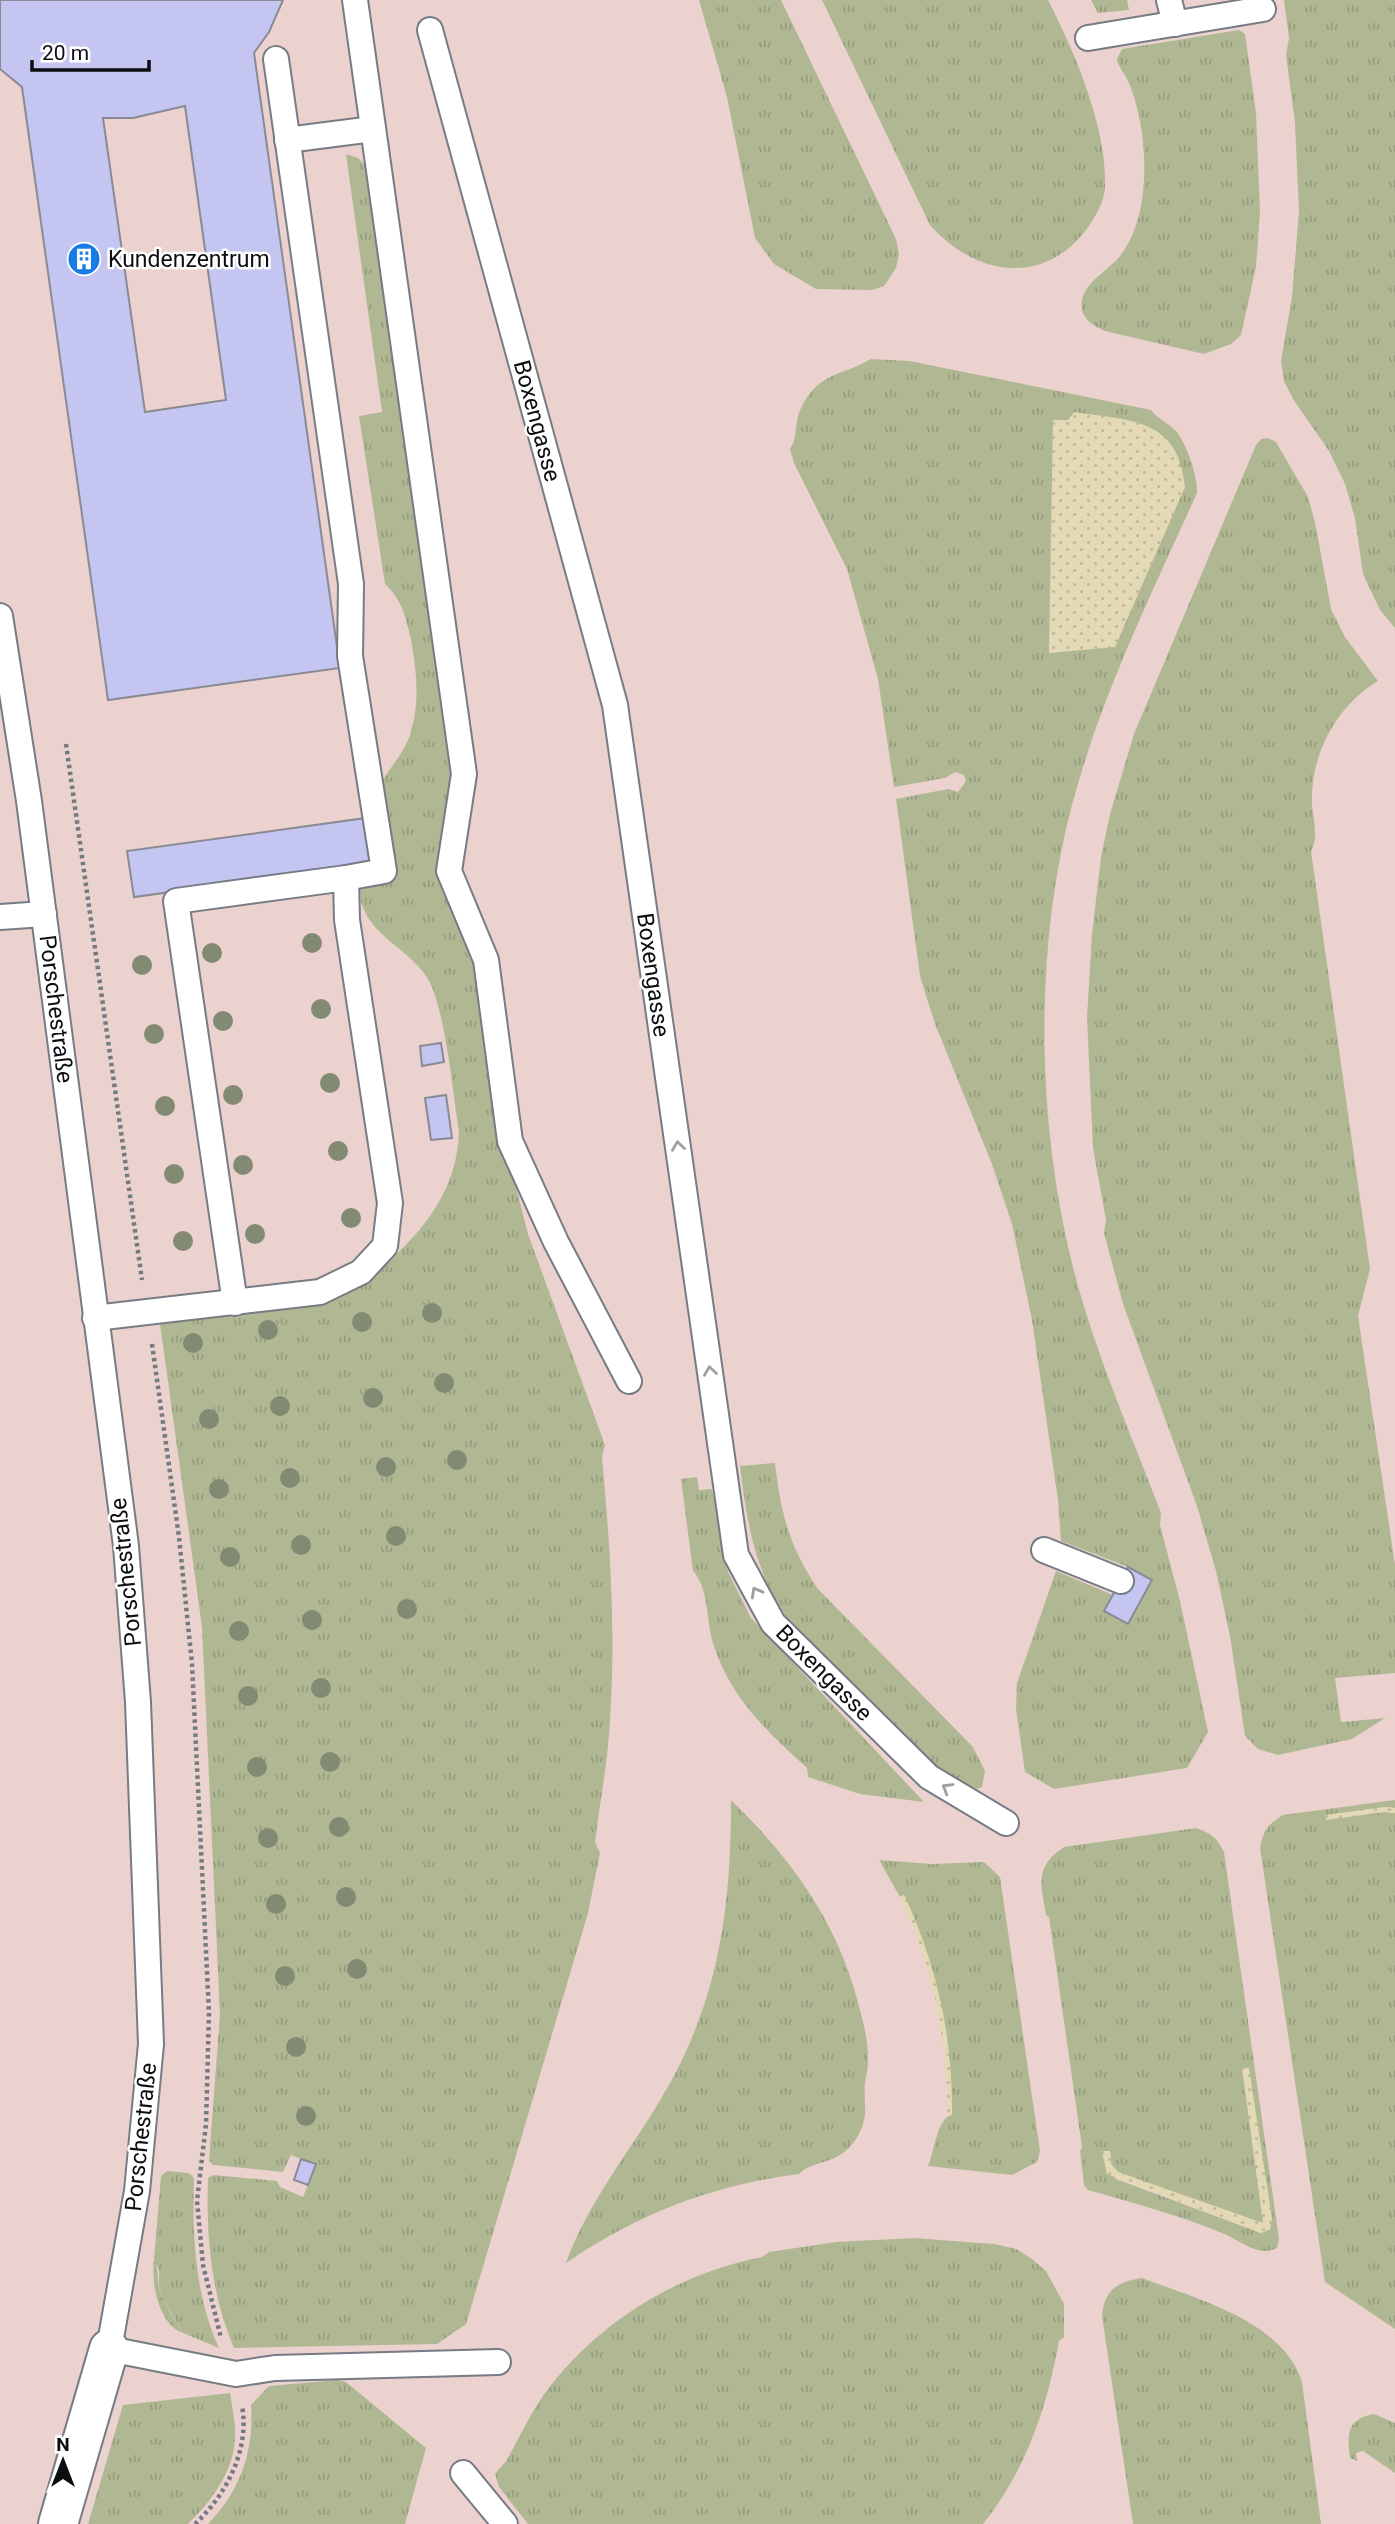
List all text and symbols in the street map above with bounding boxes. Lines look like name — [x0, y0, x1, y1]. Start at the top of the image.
scale bar — [32, 28, 149, 72]
text: 20 m — [42, 41, 89, 65]
building icon: Kundenzentrum — [65, 240, 103, 278]
place label: Kundenzentrum — [108, 246, 270, 273]
street label: Boxengasse — [508, 357, 566, 485]
street label: Boxengasse — [631, 911, 675, 1039]
street label: Porschestraße — [34, 933, 78, 1085]
one-way arrow — [670, 1140, 685, 1152]
one-way arrow — [702, 1365, 717, 1377]
street label: Porschestraße — [105, 1496, 147, 1648]
one-way arrow — [751, 1586, 764, 1599]
street label: Boxengasse — [770, 1619, 878, 1727]
one-way arrow — [942, 1783, 955, 1796]
street label: Porschestraße — [120, 2061, 162, 2213]
north arrow — [28, 2426, 98, 2496]
text: N — [56, 2433, 70, 2456]

